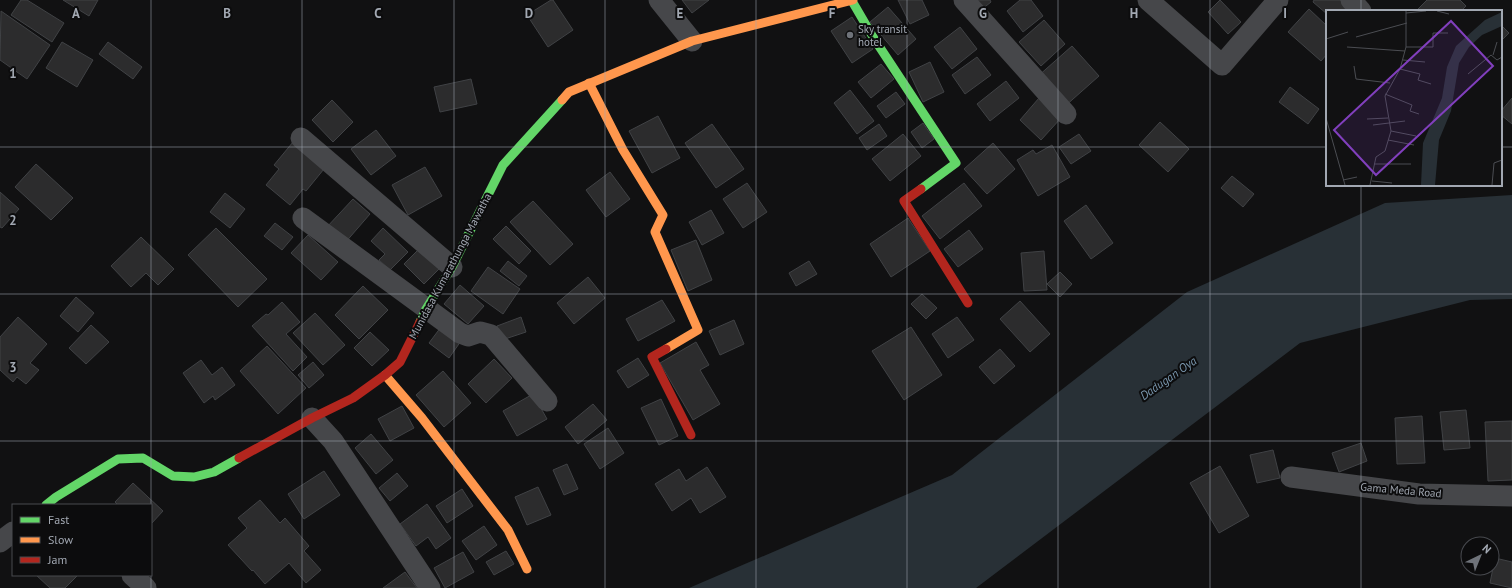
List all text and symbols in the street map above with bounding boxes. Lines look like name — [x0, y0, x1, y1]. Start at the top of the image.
text: A — [72, 5, 80, 22]
text: B — [223, 5, 231, 22]
text: C — [374, 5, 382, 22]
text: D — [525, 5, 533, 22]
text: E — [677, 5, 684, 22]
text: F — [829, 5, 836, 22]
text: G — [979, 5, 987, 22]
text: H — [1130, 5, 1138, 22]
text: I — [1283, 5, 1287, 22]
inset map — [1326, 10, 1502, 186]
place label: Sky transit hotel — [858, 22, 907, 49]
marker: Sky transit hotel — [845, 30, 855, 40]
text: 1 — [9, 65, 17, 82]
street label: Munidasa Kumarathunga Mawatha — [406, 191, 494, 341]
text: 2 — [9, 212, 17, 229]
water label: Dadugan Oya — [1137, 353, 1199, 403]
text: 3 — [9, 359, 17, 376]
street label: Gama Meda Road — [1360, 479, 1442, 501]
legend — [12, 504, 152, 576]
text: Fast — [48, 512, 69, 527]
text: Slow — [48, 532, 73, 547]
north arrow — [1460, 536, 1500, 576]
text: N — [1479, 541, 1494, 556]
text: Jam — [47, 552, 67, 567]

